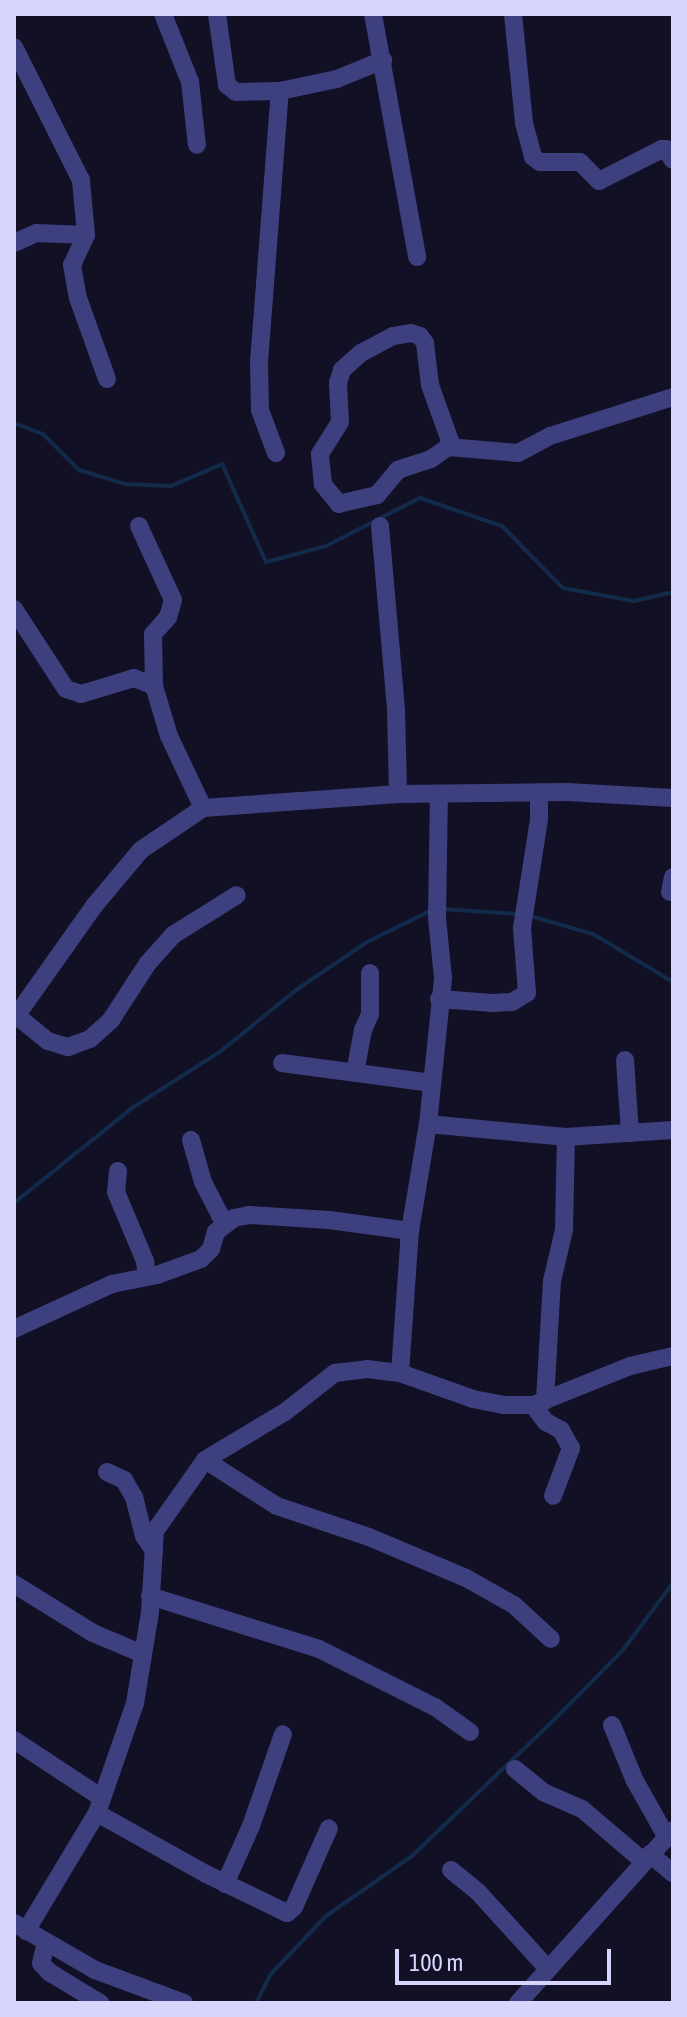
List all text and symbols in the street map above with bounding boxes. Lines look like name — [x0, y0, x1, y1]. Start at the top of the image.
scale bar — [399, 1933, 615, 1983]
text: 100 m — [409, 1949, 463, 1976]

